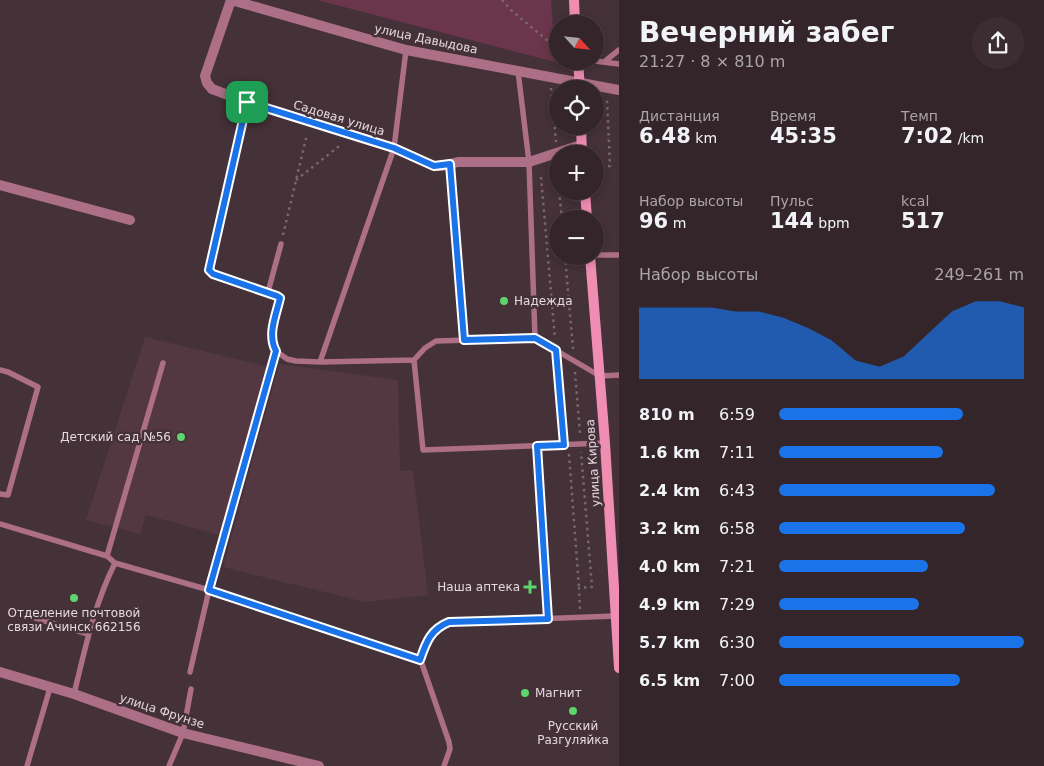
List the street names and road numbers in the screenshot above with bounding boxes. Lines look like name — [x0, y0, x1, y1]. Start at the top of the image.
street label: улица Давыдова — [373, 21, 479, 57]
street label: Садовая улица — [292, 97, 386, 139]
street label: улица Кирова — [583, 419, 603, 507]
street label: улица Фрунзе — [118, 691, 206, 731]

